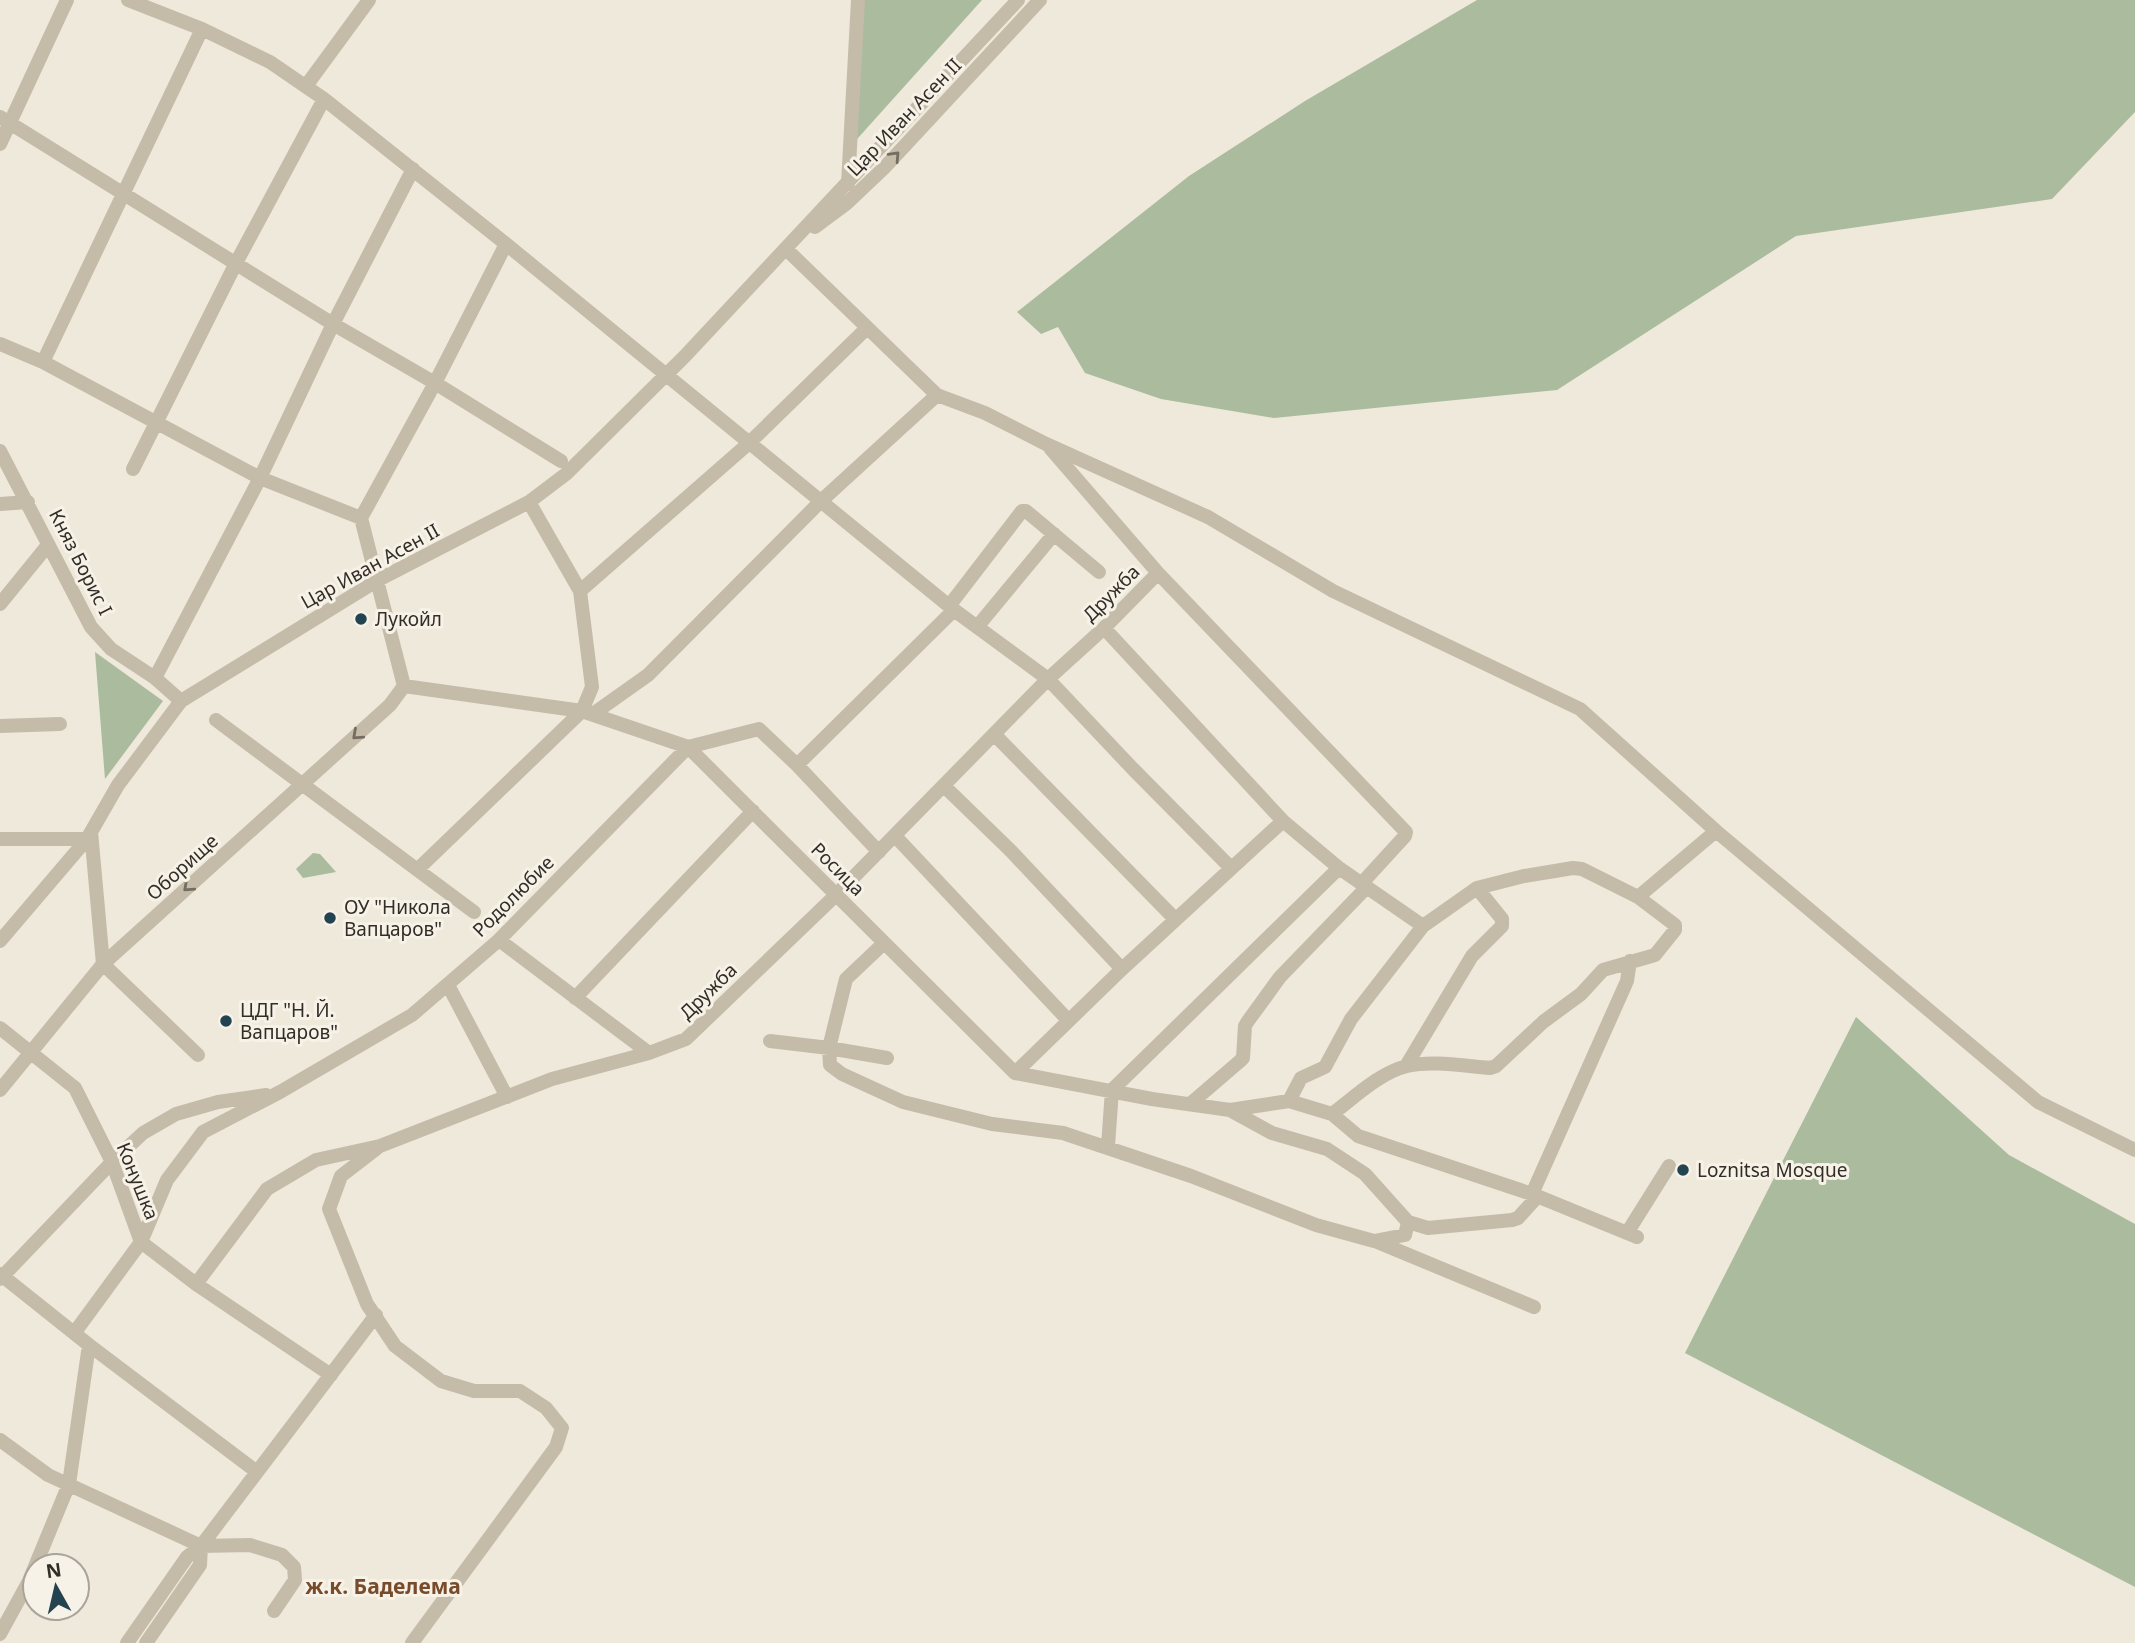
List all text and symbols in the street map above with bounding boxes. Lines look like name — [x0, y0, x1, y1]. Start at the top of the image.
street label: Цар Иван Асен II — [841, 52, 967, 182]
one-way arrow — [887, 151, 899, 164]
street label: Княз Борис I — [43, 505, 119, 619]
street label: Цар Иван Асен II — [296, 517, 444, 615]
street label: Дружба — [1077, 559, 1145, 627]
place label: Лукойл — [375, 606, 442, 632]
marker: Лукойл — [353, 611, 369, 627]
one-way arrow — [352, 727, 365, 739]
street label: Оборище — [141, 828, 223, 906]
street label: Росица — [805, 836, 871, 902]
street label: Родолюбие — [467, 850, 559, 942]
one-way arrow — [183, 879, 196, 892]
place label: ОУ "Никола Вапцаров" — [344, 894, 451, 942]
marker: ОУ "Никола Вапцаров" — [322, 910, 338, 926]
street label: Дружба — [673, 957, 743, 1025]
place label: ЦДГ "Н. Й. Вапцаров" — [240, 997, 338, 1045]
marker: ЦДГ "Н. Й. Вапцаров" — [218, 1013, 234, 1029]
street label: Конушка — [111, 1138, 165, 1224]
place label: Loznitsa Mosque — [1697, 1157, 1847, 1183]
marker: Loznitsa Mosque — [1675, 1162, 1691, 1178]
north arrow — [21, 1552, 91, 1622]
text: N — [44, 1556, 63, 1584]
district label: ж.к. Баделема — [305, 1572, 461, 1600]

